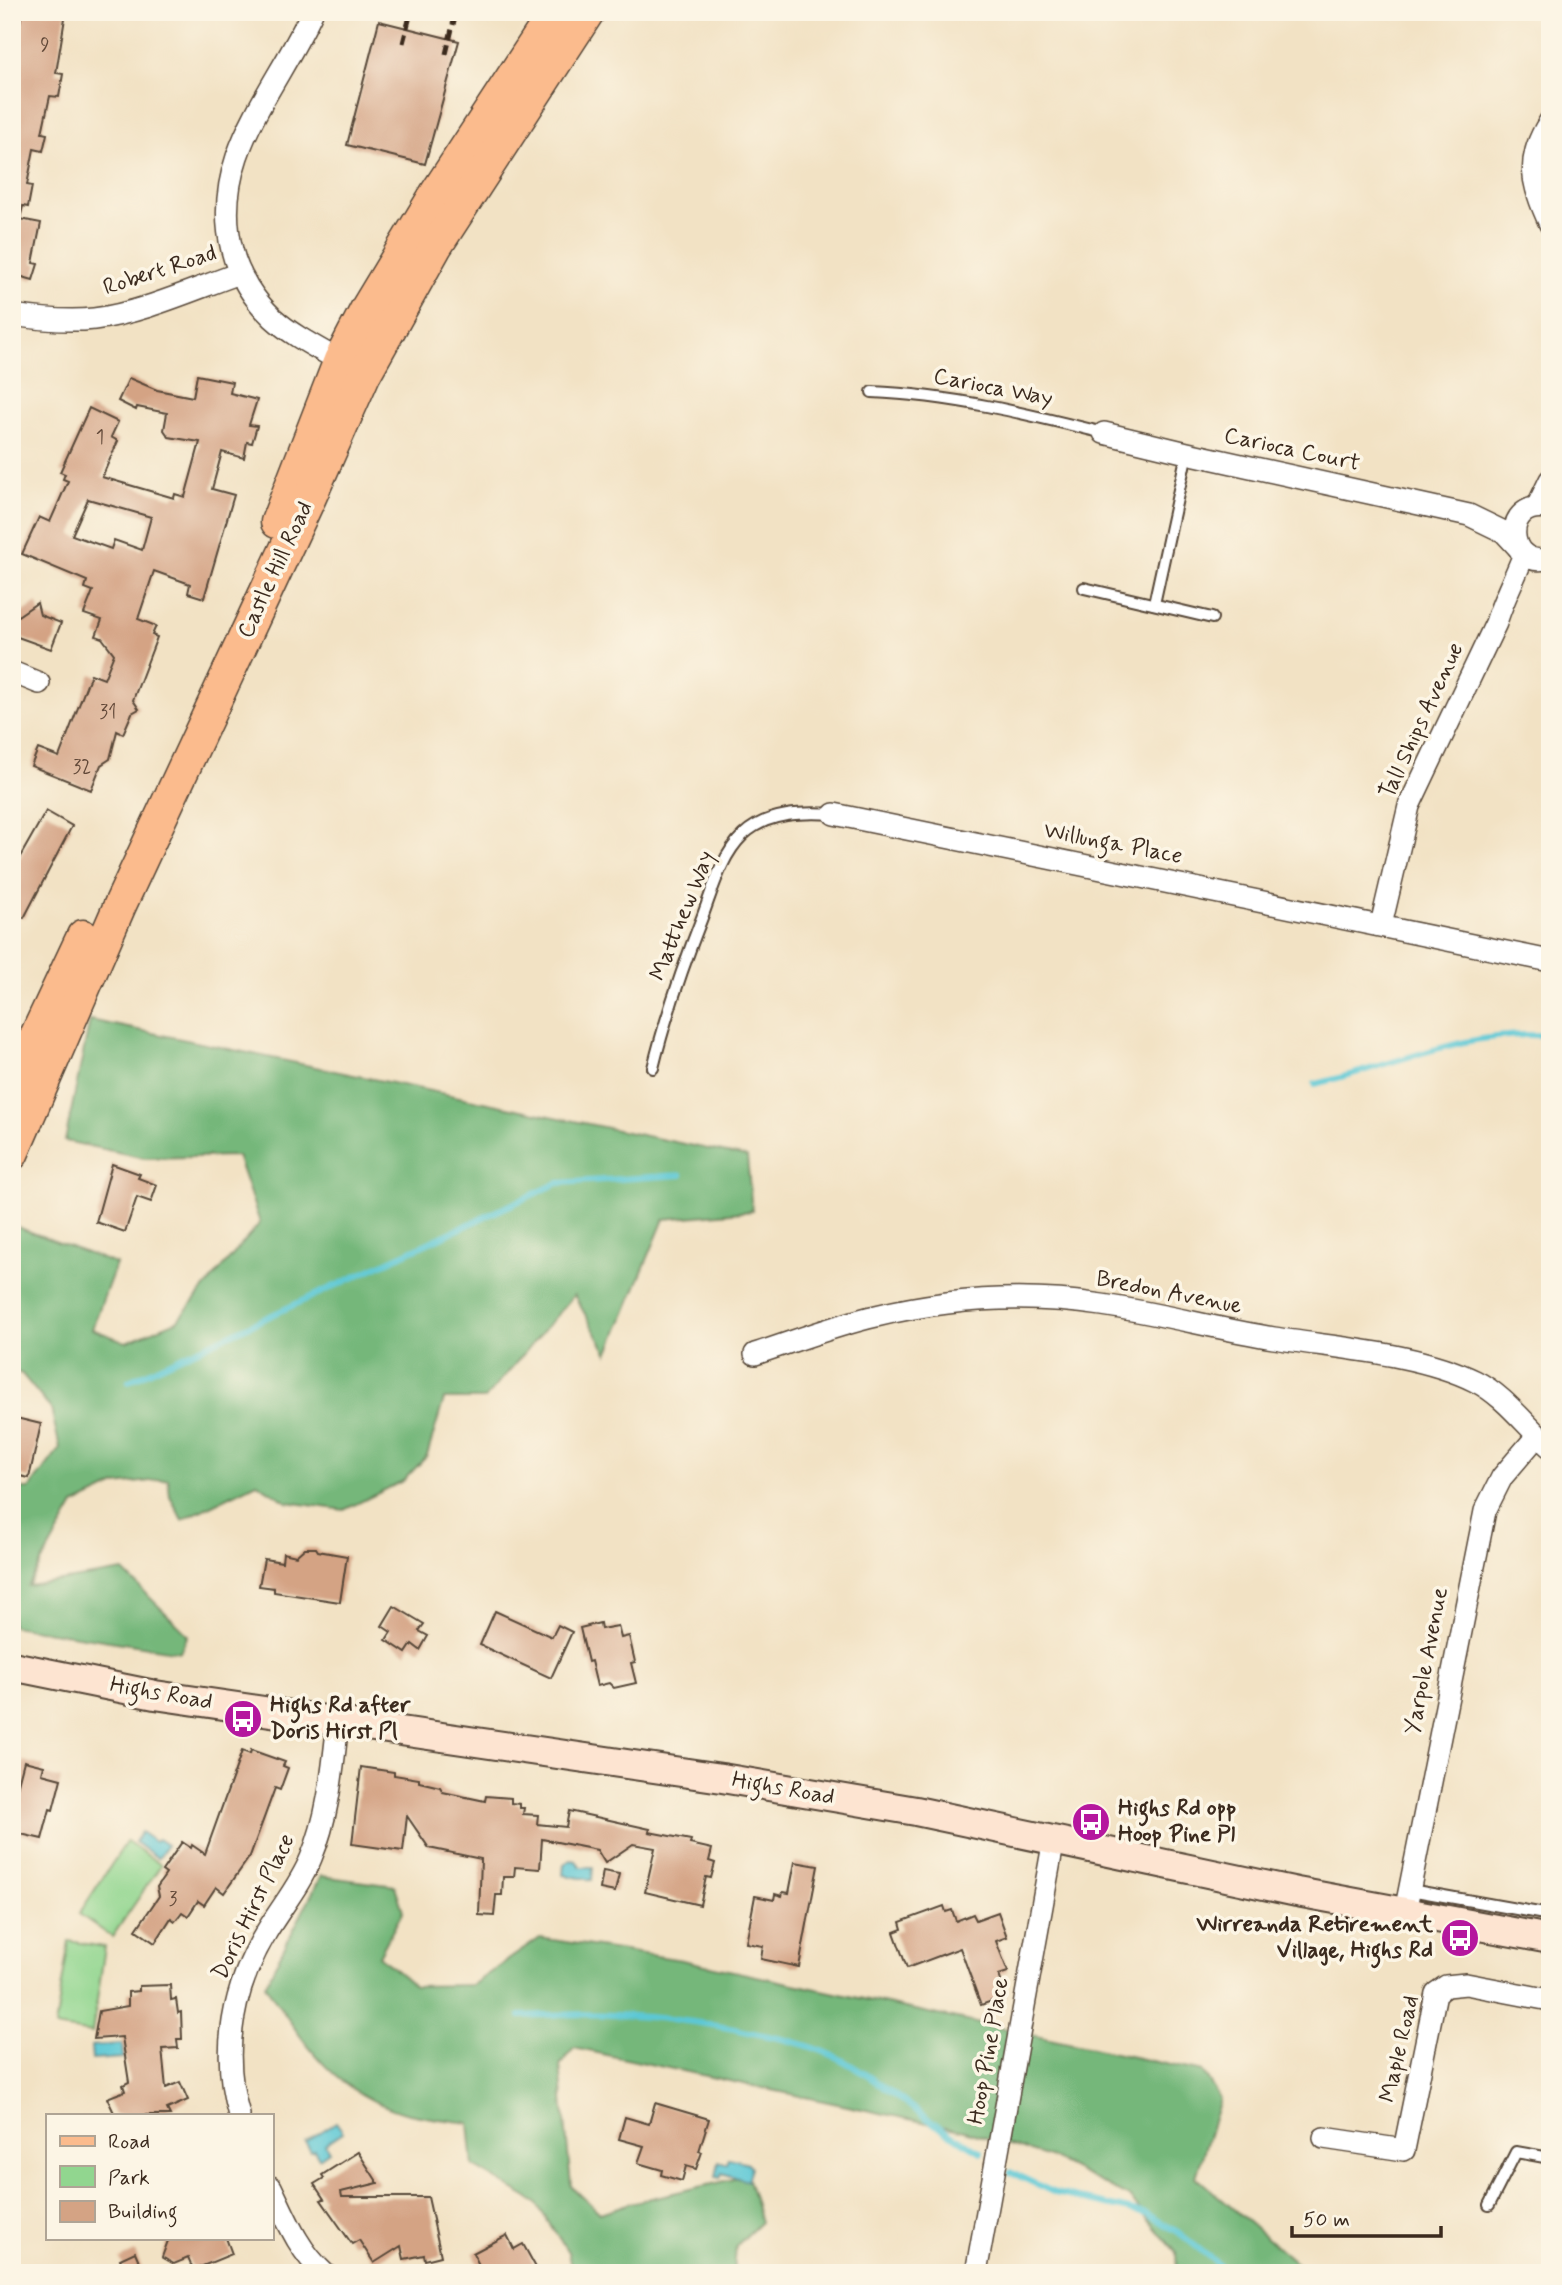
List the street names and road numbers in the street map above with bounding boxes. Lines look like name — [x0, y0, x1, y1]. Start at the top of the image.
street label: Robert Road — [100, 239, 220, 303]
street label: Carioca Way — [931, 362, 1055, 414]
street label: Carioca Court — [1221, 421, 1363, 479]
street label: Castle Hill Road — [231, 497, 321, 643]
street label: Tall Ships Avenue — [1373, 638, 1471, 804]
street label: Willunga Place — [1041, 816, 1185, 874]
street label: Matthew Way — [643, 847, 723, 985]
street label: Bredon Avenue — [1094, 1264, 1245, 1322]
street label: Yarpole Avenue — [1398, 1585, 1456, 1737]
street label: Highs Road — [107, 1670, 215, 1720]
street label: Highs Road — [729, 1765, 837, 1815]
street label: Doris Hirst Place — [206, 1829, 302, 1985]
street label: Hoop Pine Place — [961, 1975, 1017, 2127]
street label: Maple Road — [1373, 1992, 1427, 2106]

